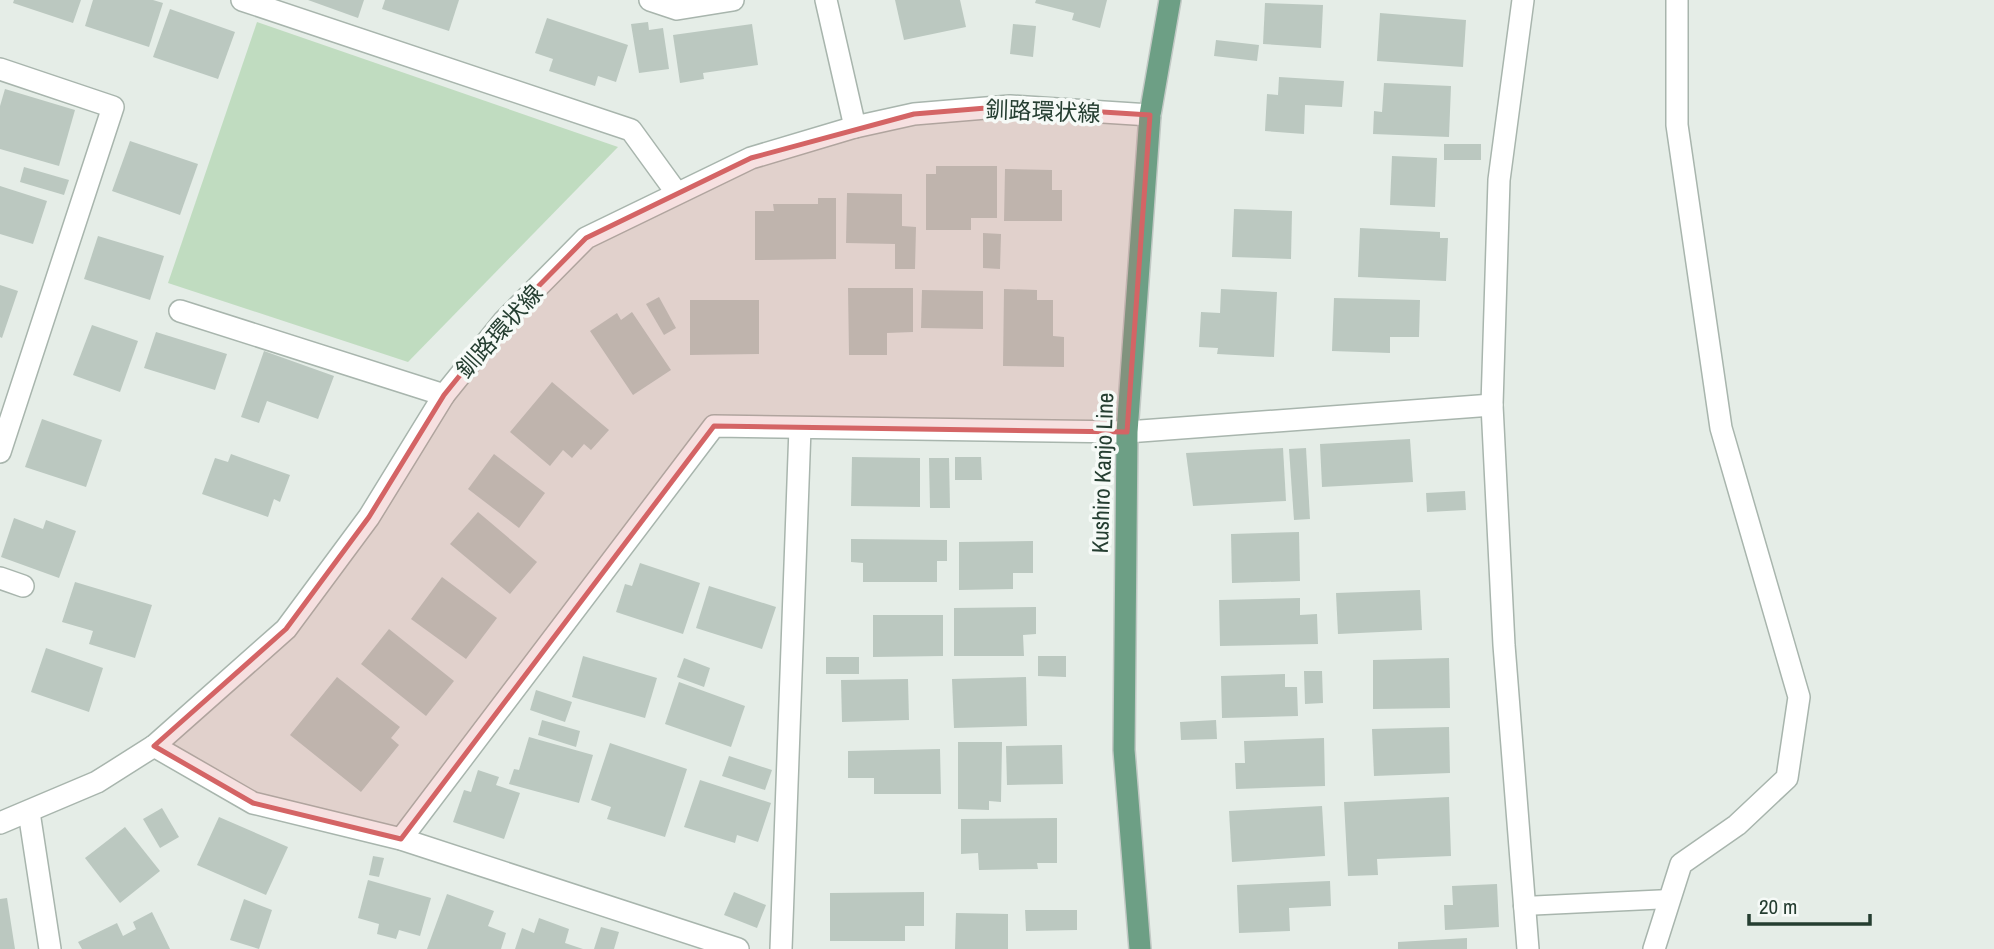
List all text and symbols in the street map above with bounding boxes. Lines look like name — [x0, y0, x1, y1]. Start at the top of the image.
street label: 釧路環状線 — [985, 94, 1101, 128]
street label: 釧路環状線 — [449, 278, 549, 384]
street label: Kushiro Kanjo Line — [1084, 392, 1120, 554]
scale bar — [1749, 883, 1870, 927]
text: 20 m — [1759, 892, 1797, 921]

